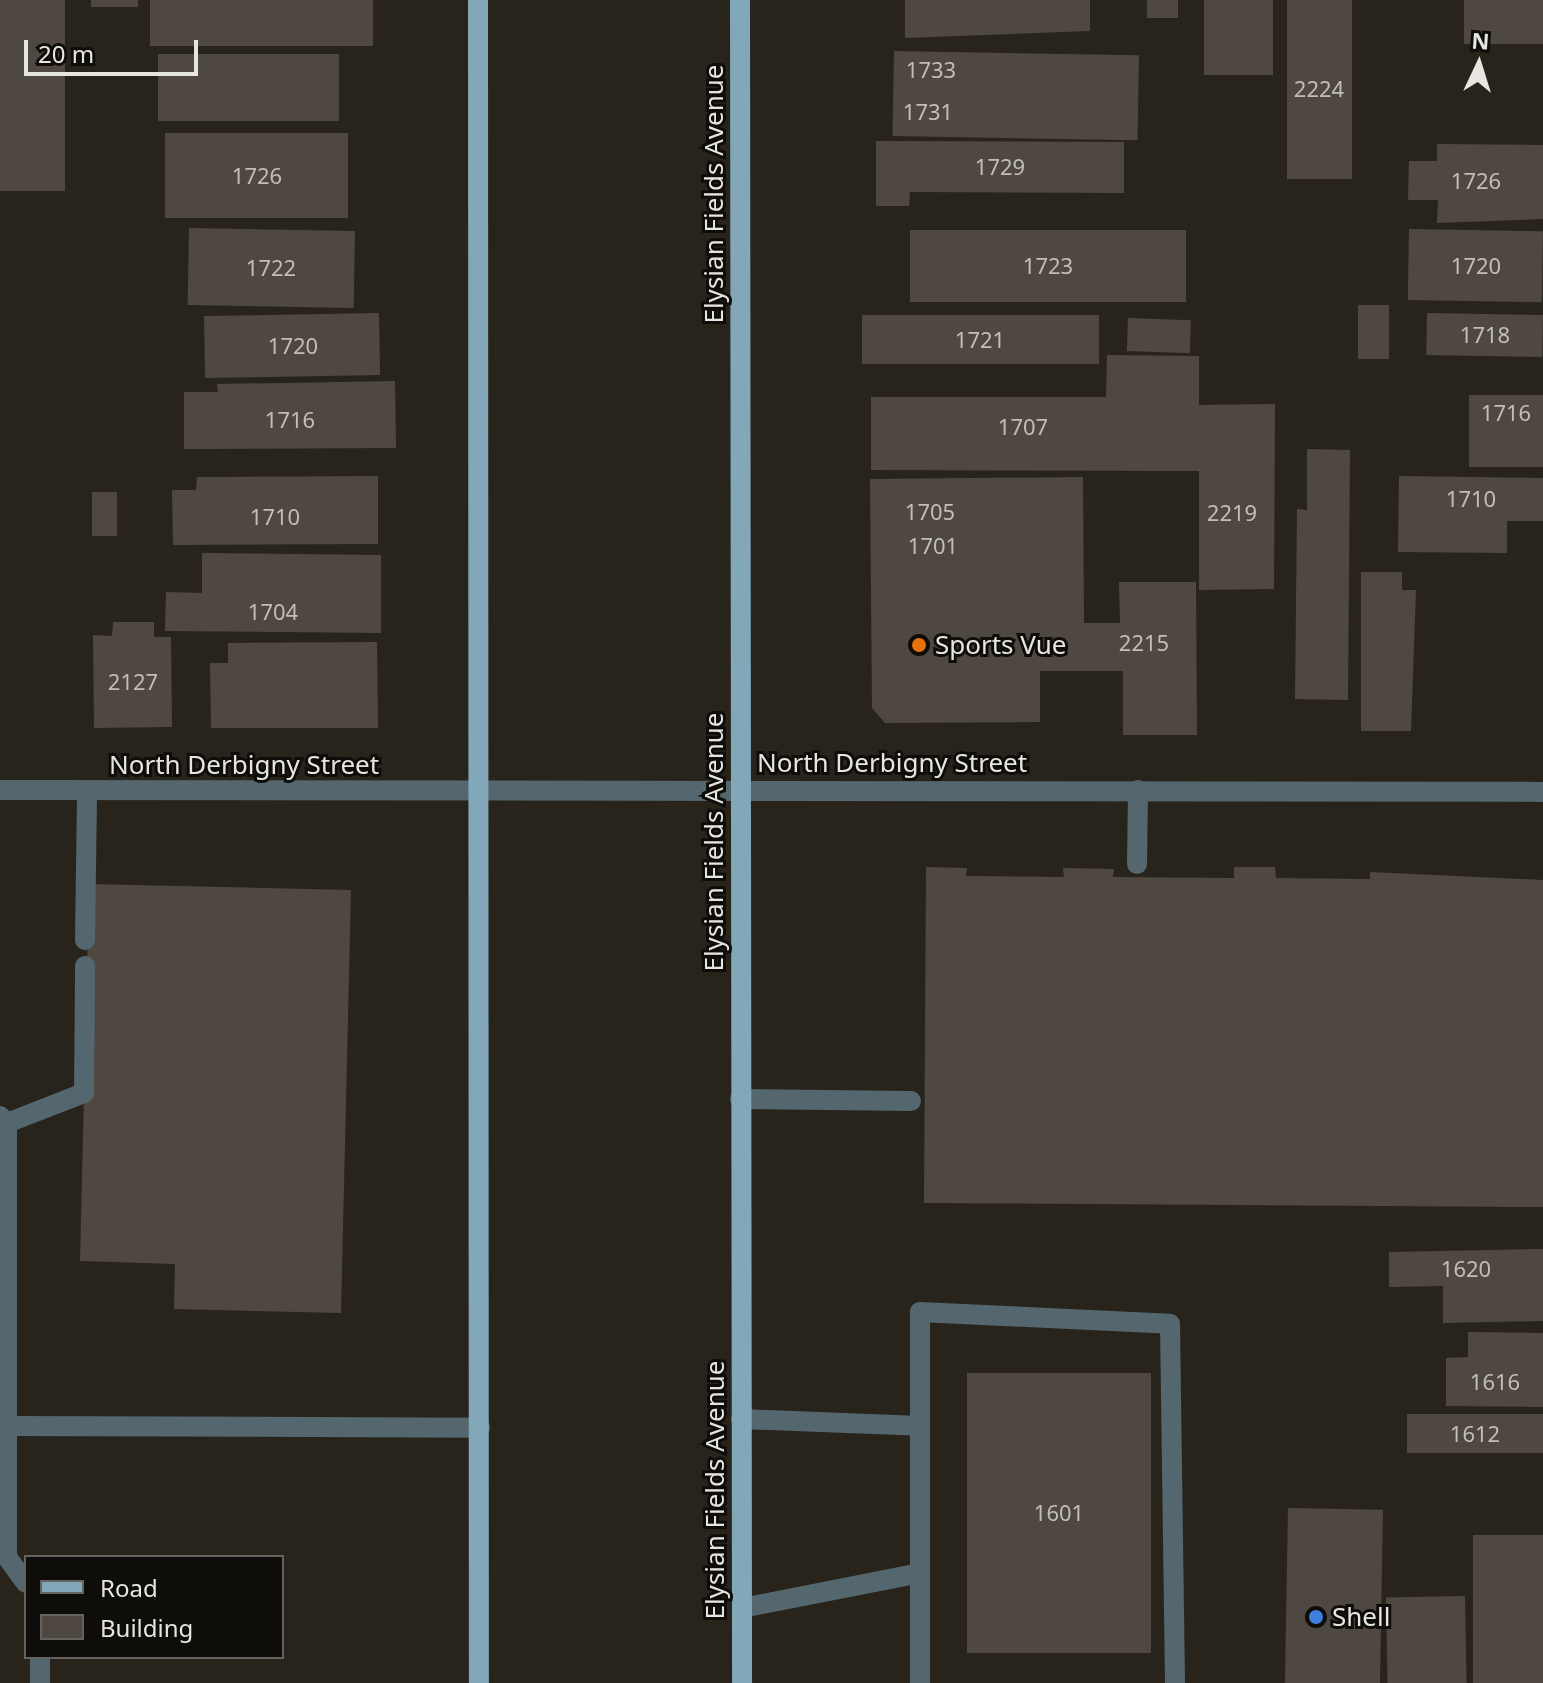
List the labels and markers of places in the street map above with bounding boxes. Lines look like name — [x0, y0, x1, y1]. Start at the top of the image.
place label: Sports Vue — [935, 629, 1066, 661]
marker: Sports Vue — [910, 636, 928, 654]
place label: Shell — [1332, 1601, 1390, 1633]
marker: Shell — [1307, 1608, 1325, 1626]

